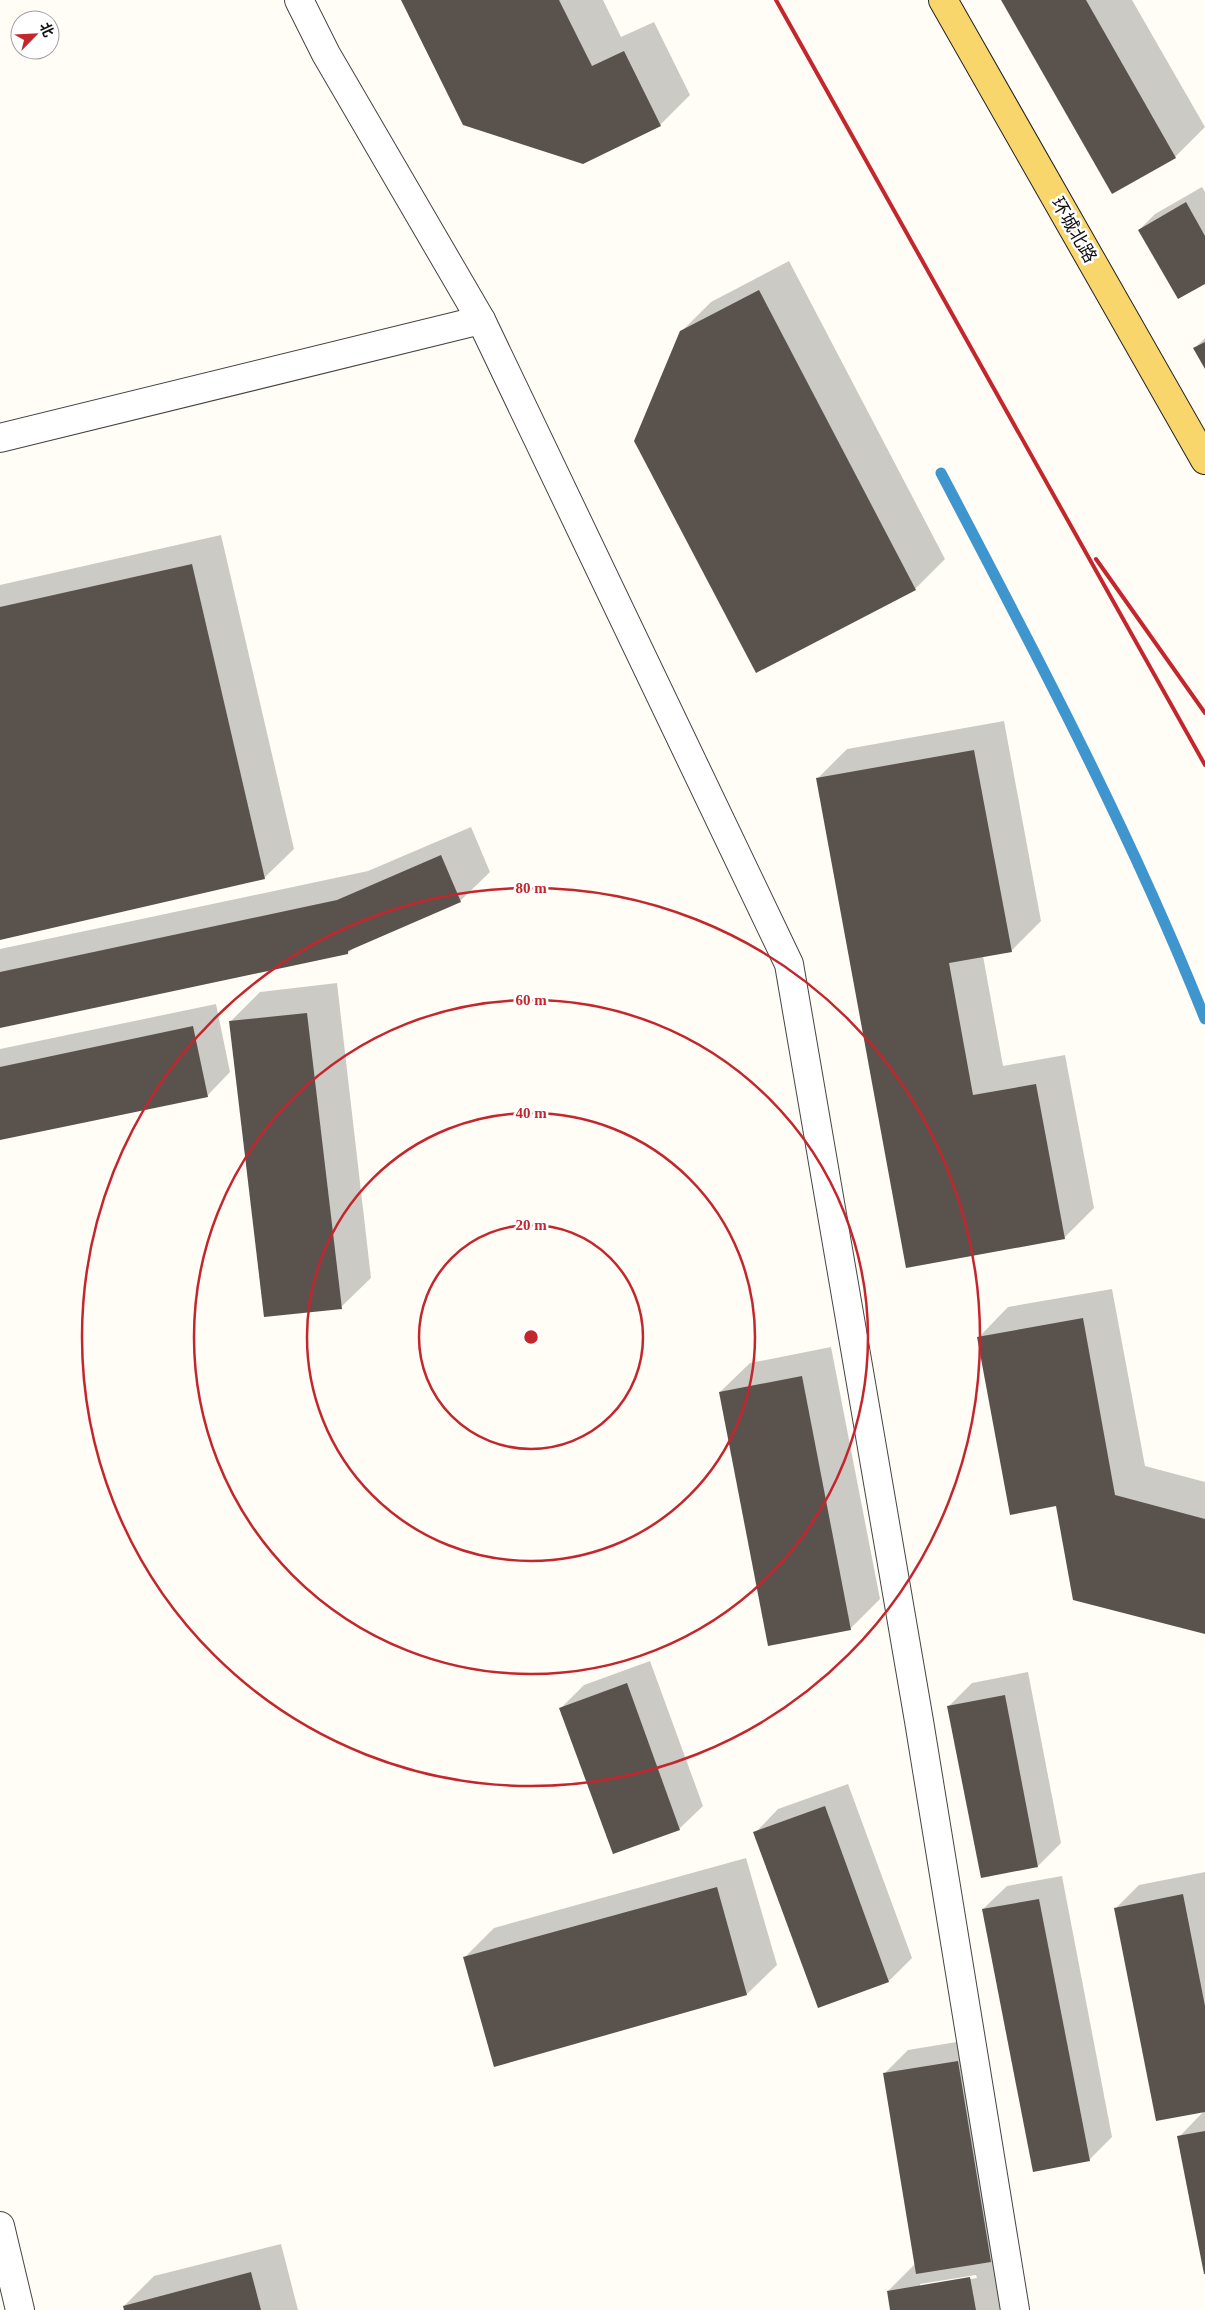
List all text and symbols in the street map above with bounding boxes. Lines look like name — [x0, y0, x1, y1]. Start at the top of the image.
north arrow — [10, 10, 60, 60]
text: 北 — [37, 20, 56, 39]
street label: 环城北路 — [1047, 194, 1101, 266]
text: 80 m — [515, 880, 547, 896]
text: 60 m — [515, 992, 547, 1008]
text: 40 m — [515, 1105, 547, 1121]
text: 20 m — [515, 1217, 547, 1233]
centre of rings — [522, 1328, 540, 1346]

